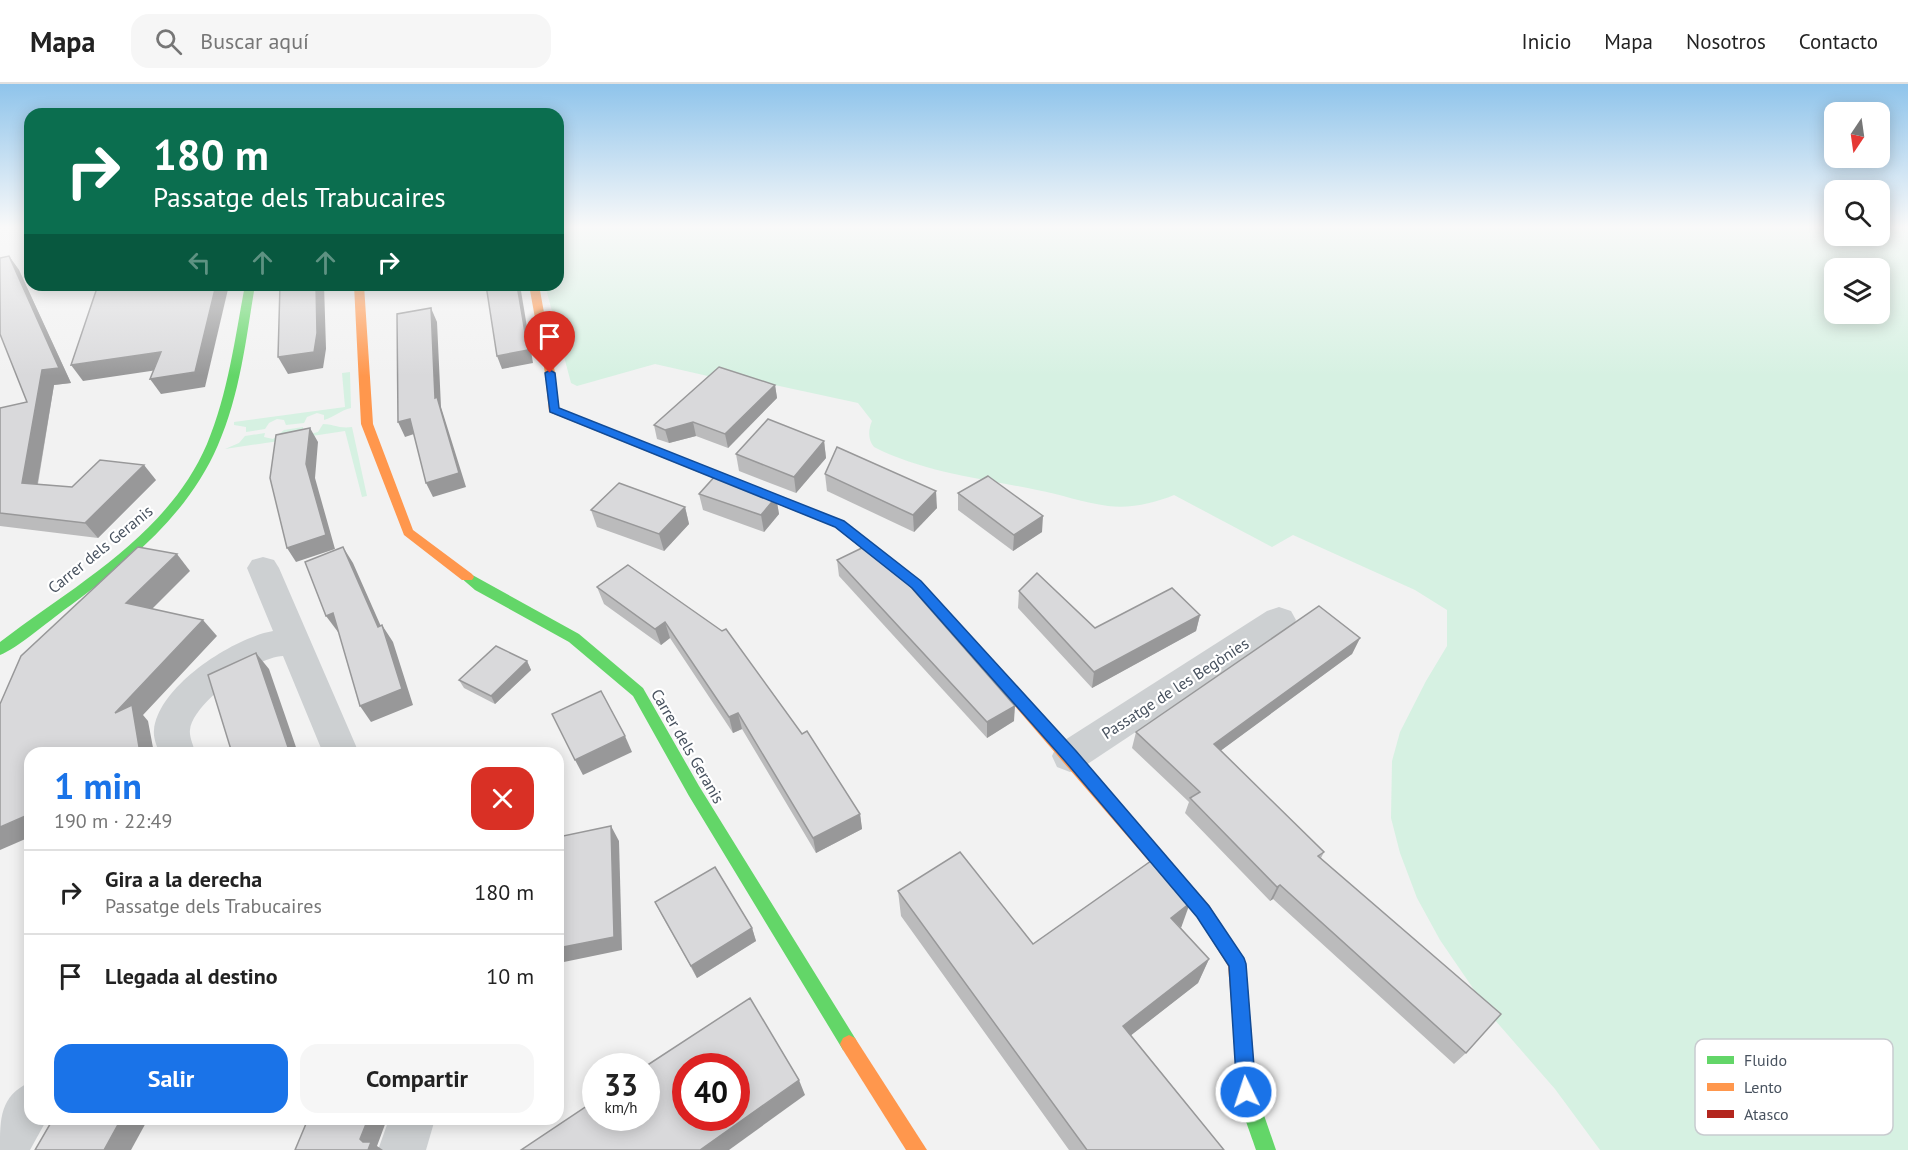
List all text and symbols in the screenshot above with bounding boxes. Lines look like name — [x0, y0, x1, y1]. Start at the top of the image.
search box — [131, 14, 551, 68]
text: Mapa — [30, 23, 95, 60]
icon: search — [152, 25, 185, 58]
text: Buscar aquí — [200, 27, 309, 55]
text: Inicio — [1522, 28, 1571, 55]
text: Mapa — [1604, 28, 1653, 55]
text: Nosotros — [1686, 28, 1766, 55]
text: Contacto — [1799, 28, 1878, 55]
north arrow — [1824, 102, 1890, 168]
map controls — [1824, 102, 1890, 324]
text: 180 m — [153, 127, 269, 182]
icon: right — [54, 132, 132, 210]
text: Passatge dels Trabucaires — [153, 180, 446, 214]
button: search — [1824, 180, 1890, 246]
icon: left — [183, 246, 216, 279]
icon: ahead — [246, 246, 279, 279]
icon: ahead — [309, 246, 342, 279]
icon: right — [372, 246, 405, 279]
button: layers — [1824, 258, 1890, 324]
pin — [524, 311, 575, 373]
icon: arrive — [533, 320, 566, 353]
street label: Carrer dels Geranis — [44, 500, 157, 597]
street label: Passatge de les Begònies — [1098, 633, 1252, 743]
street label: Carrer dels Geranis — [647, 685, 729, 807]
text: 1 min — [54, 762, 142, 809]
button: close — [471, 767, 534, 830]
text: 190 m · 22:49 — [54, 808, 172, 834]
text: Gira a la derecha — [105, 865, 262, 893]
icon: right — [54, 876, 87, 909]
text: 180 m — [474, 878, 534, 906]
text: Passatge dels Trabucaires — [105, 893, 322, 919]
icon: arrive — [54, 960, 87, 993]
text: Llegada al destino — [105, 962, 278, 990]
text: 10 m — [486, 962, 534, 990]
legend — [1695, 1039, 1893, 1135]
button: Salir — [54, 1044, 288, 1113]
button: Compartir — [300, 1044, 534, 1113]
text: Fluido — [1744, 1050, 1787, 1070]
speed limit sign: 40 — [672, 1053, 750, 1131]
position arrow — [1214, 1060, 1278, 1124]
text: 33 — [604, 1065, 638, 1104]
text: Lento — [1744, 1077, 1782, 1097]
text: km/h — [605, 1098, 637, 1117]
text: Atasco — [1744, 1104, 1789, 1124]

